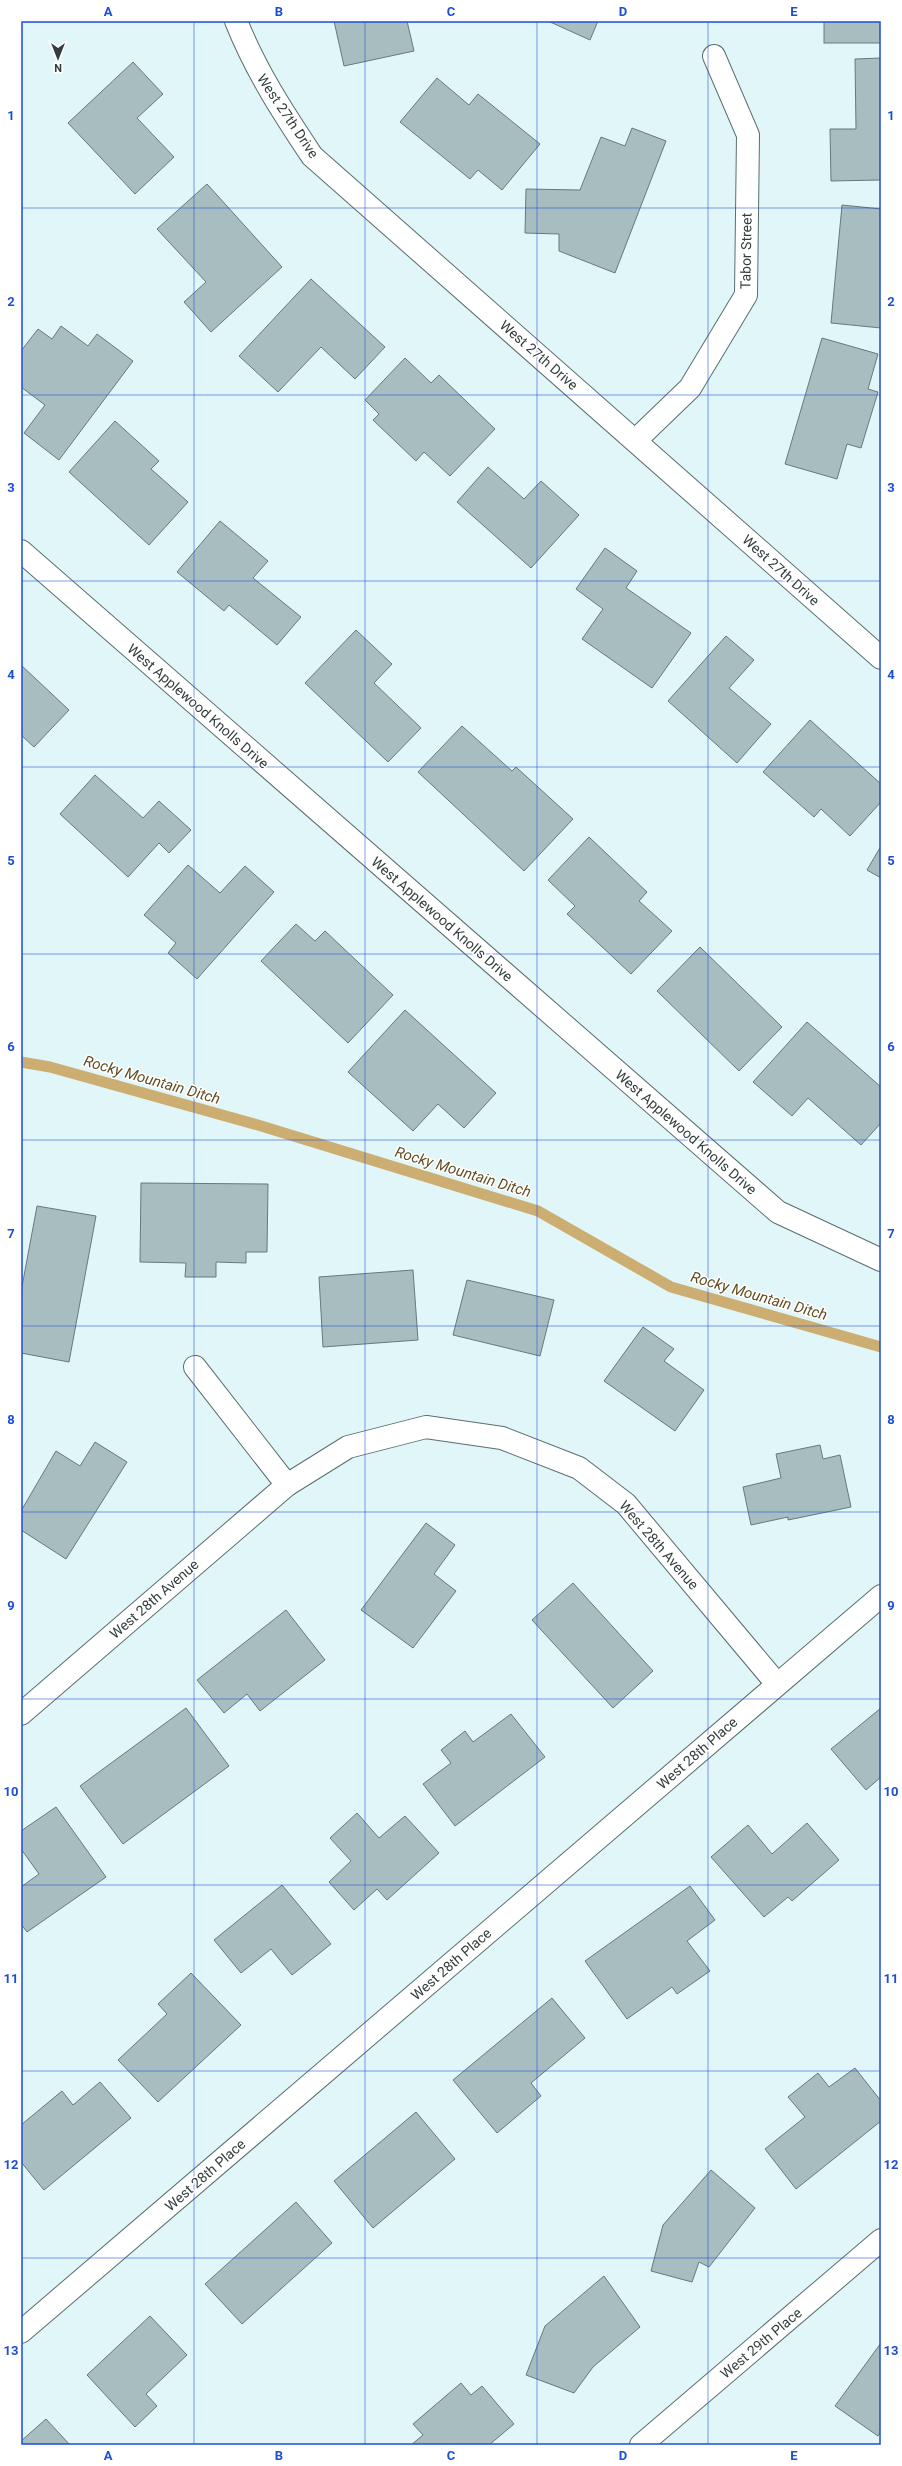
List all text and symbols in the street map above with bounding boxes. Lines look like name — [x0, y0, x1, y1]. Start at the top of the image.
text: A — [104, 4, 113, 19]
text: B — [275, 4, 283, 19]
text: C — [447, 4, 456, 19]
text: D — [619, 4, 627, 19]
text: E — [790, 4, 798, 19]
north arrow — [38, 38, 78, 78]
text: N — [54, 61, 62, 74]
street label: West 27th Drive — [254, 71, 322, 161]
text: 1 — [7, 108, 15, 123]
text: 1 — [887, 108, 895, 123]
street label: Tabor Street — [737, 212, 755, 289]
text: 2 — [7, 294, 15, 309]
text: 2 — [887, 294, 895, 309]
street label: West 27th Drive — [497, 317, 581, 393]
text: 3 — [7, 480, 15, 495]
text: 3 — [887, 480, 895, 495]
street label: West 27th Drive — [739, 531, 823, 609]
street label: West Applewood Knolls Drive — [124, 640, 272, 772]
text: 4 — [7, 667, 15, 682]
text: 4 — [887, 667, 895, 682]
text: 5 — [7, 853, 15, 868]
street label: West Applewood Knolls Drive — [368, 853, 516, 985]
text: 5 — [887, 853, 895, 868]
text: 6 — [7, 1039, 15, 1054]
text: 6 — [887, 1039, 895, 1054]
water label: Rocky Mountain Ditch — [82, 1052, 222, 1108]
street label: West Applewood Knolls Drive — [612, 1066, 760, 1198]
water label: Rocky Mountain Ditch — [393, 1143, 533, 1201]
text: 7 — [7, 1226, 15, 1241]
text: 7 — [887, 1226, 895, 1241]
water label: Rocky Mountain Ditch — [689, 1268, 829, 1324]
text: 8 — [7, 1412, 15, 1427]
text: 8 — [887, 1412, 895, 1427]
street label: West 28th Avenue — [616, 1497, 702, 1593]
street label: West 28th Avenue — [106, 1556, 202, 1642]
text: 9 — [7, 1598, 15, 1613]
text: 9 — [887, 1598, 895, 1613]
street label: West 28th Place — [654, 1714, 740, 1792]
text: 10 — [4, 1784, 18, 1799]
text: 10 — [884, 1784, 898, 1799]
street label: West 28th Place — [408, 1925, 494, 2003]
text: 11 — [4, 1971, 18, 1986]
text: 11 — [884, 1971, 898, 1986]
street label: West 28th Place — [162, 2136, 248, 2214]
text: 12 — [4, 2157, 18, 2172]
text: 12 — [884, 2157, 898, 2172]
street label: West 29th Place — [717, 2304, 805, 2382]
text: 13 — [4, 2343, 18, 2358]
text: 13 — [884, 2343, 898, 2358]
text: A — [104, 2448, 113, 2463]
text: B — [275, 2448, 283, 2463]
text: C — [447, 2448, 456, 2463]
text: D — [619, 2448, 627, 2463]
text: E — [790, 2448, 798, 2463]

